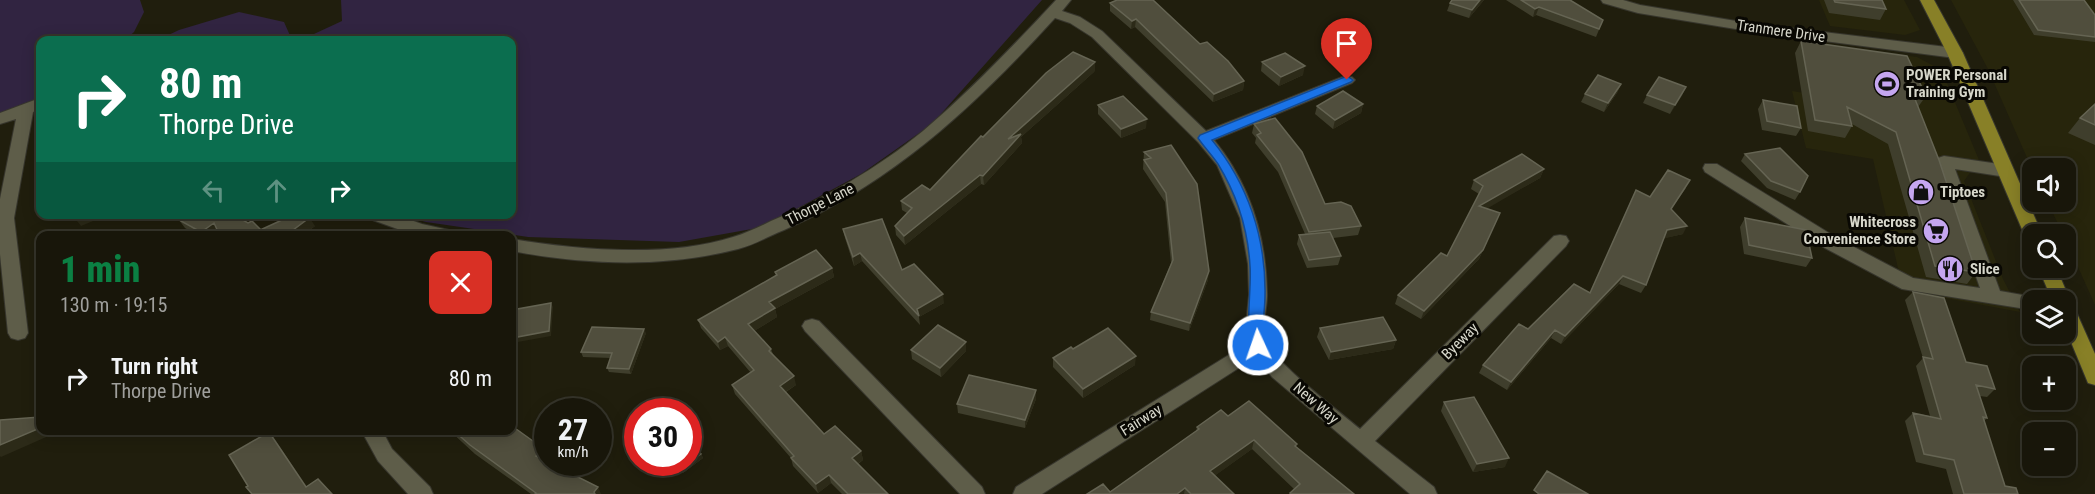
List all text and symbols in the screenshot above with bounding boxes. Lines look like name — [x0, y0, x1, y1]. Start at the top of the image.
street label: Tranmere Drive — [1736, 16, 1826, 46]
pin — [1321, 18, 1372, 80]
icon: arrive — [1330, 27, 1363, 60]
text: 80 m — [159, 59, 242, 108]
icon: right — [60, 60, 138, 138]
place label: POWER Personal Training Gym — [1906, 66, 2007, 101]
sports icon: POWER Personal Training Gym — [1872, 69, 1902, 99]
text: Thorpe Drive — [159, 109, 294, 141]
map controls — [2022, 158, 2076, 476]
button: sound — [2022, 158, 2076, 212]
icon: left — [197, 174, 230, 207]
icon: ahead — [260, 174, 293, 207]
icon: right — [323, 174, 356, 207]
shop icon: Tiptoes — [1906, 177, 1936, 207]
street label: Thorpe Lane — [783, 179, 857, 229]
place label: Tiptoes — [1940, 183, 1985, 201]
place label: Whitecross Convenience Store — [1804, 213, 1916, 248]
supermarket icon: Whitecross Convenience Store — [1921, 216, 1951, 246]
button: search — [2022, 224, 2076, 278]
text: 1 min — [60, 249, 140, 291]
button: close — [429, 251, 492, 314]
restaurant icon: Slice — [1935, 254, 1965, 284]
place label: Slice — [1970, 260, 2000, 278]
button: layers — [2022, 290, 2076, 344]
text: 130 m · 19:15 — [60, 293, 167, 317]
position arrow — [1226, 313, 1290, 377]
street label: Byeway — [1438, 319, 1482, 363]
text: Turn right — [111, 354, 198, 379]
button: + — [2022, 356, 2076, 410]
icon: right — [60, 362, 93, 395]
text: 80 m — [449, 366, 492, 391]
street label: New Way — [1290, 378, 1342, 428]
text: Thorpe Drive — [111, 379, 211, 403]
speed limit sign: 30 — [624, 398, 702, 476]
street label: Fairway — [1117, 400, 1165, 440]
text: 27 — [558, 412, 588, 447]
button: − — [2022, 422, 2076, 476]
text: km/h — [558, 443, 588, 461]

